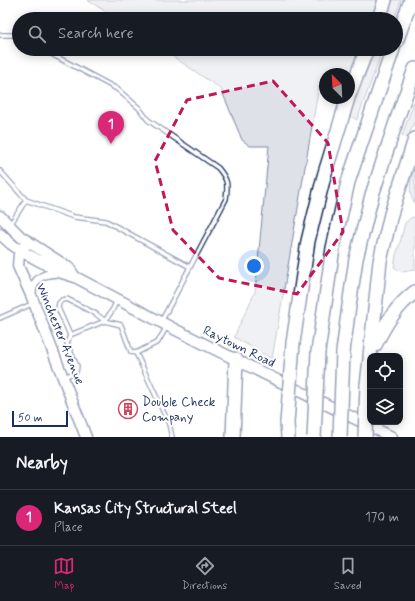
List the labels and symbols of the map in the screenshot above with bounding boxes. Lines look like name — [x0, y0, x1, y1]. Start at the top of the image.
north arrow — [319, 68, 355, 104]
pin: 1 — [98, 111, 124, 144]
your location — [244, 256, 264, 276]
street label: Winchester Avenue — [32, 281, 88, 387]
street label: Raytown Road — [200, 322, 278, 372]
place label: Double Check Company — [142, 394, 216, 426]
building icon: Double Check Company — [117, 398, 139, 420]
scale bar — [12, 409, 68, 428]

